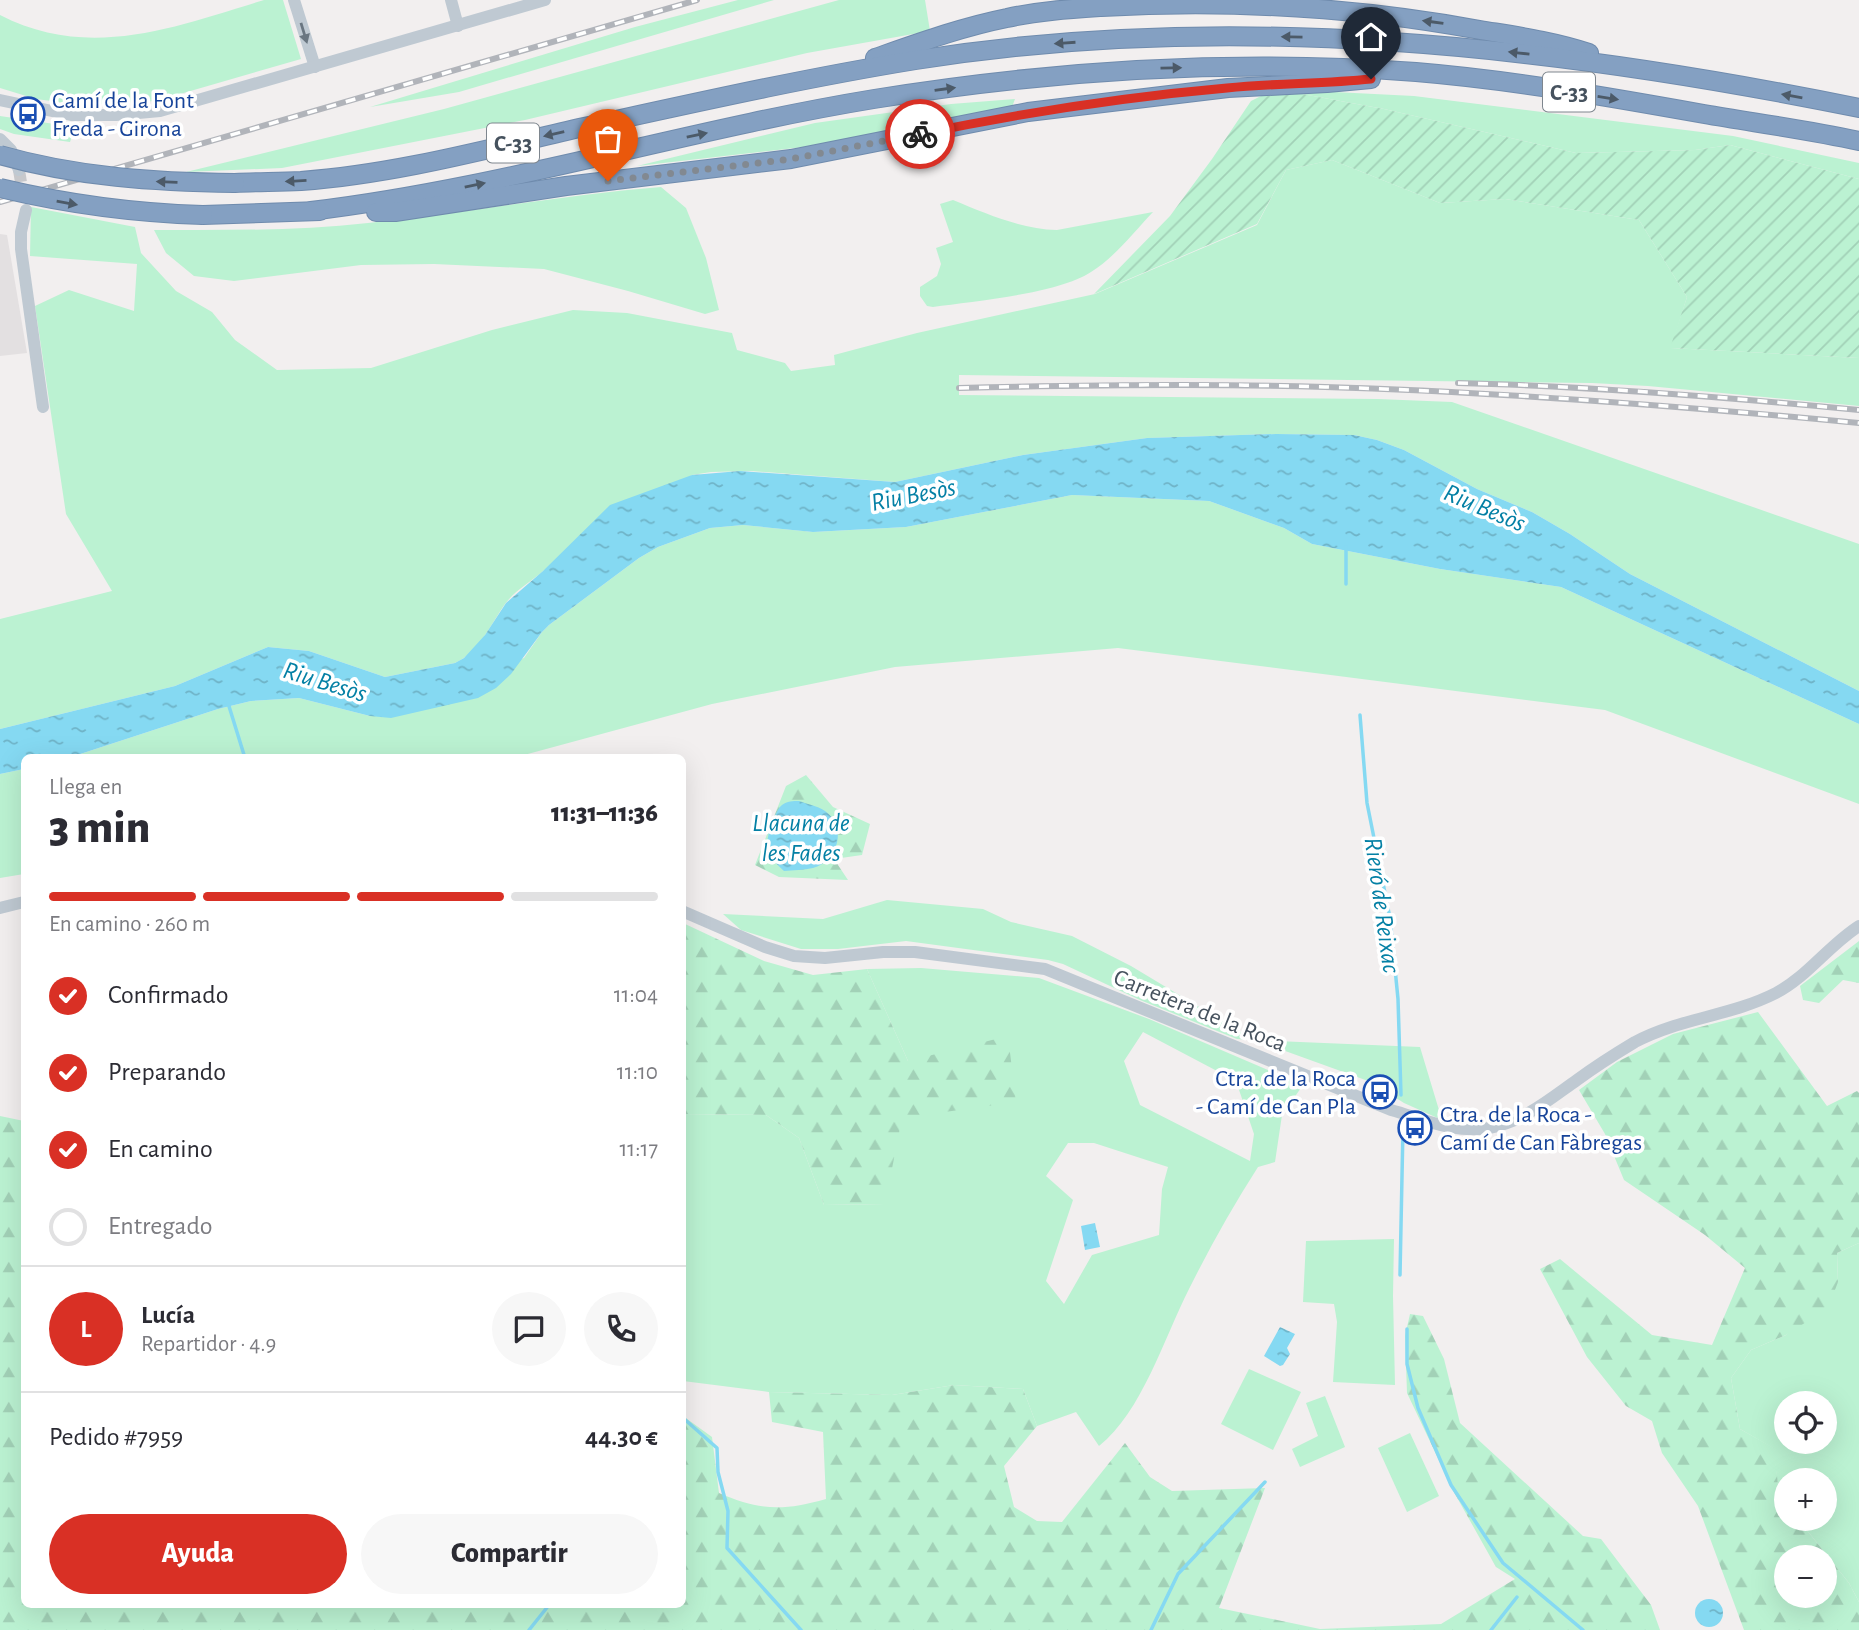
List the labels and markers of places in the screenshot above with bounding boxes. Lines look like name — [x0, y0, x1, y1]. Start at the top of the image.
pin — [1341, 7, 1401, 79]
place label: Camí de la Font Freda - Girona — [52, 89, 194, 141]
bus stop icon: Camí de la Font Freda - Girona — [9, 95, 47, 133]
pin — [578, 109, 638, 181]
place label: Ctra. de la Roca - Camí de Can Pla — [1196, 1067, 1356, 1119]
bus stop icon: Ctra. de la Roca - Camí de Can Pla — [1361, 1073, 1399, 1111]
place label: Ctra. de la Roca - Camí de Can Fàbregas — [1440, 1103, 1642, 1155]
bus stop icon: Ctra. de la Roca - Camí de Can Fàbregas — [1396, 1109, 1434, 1147]

